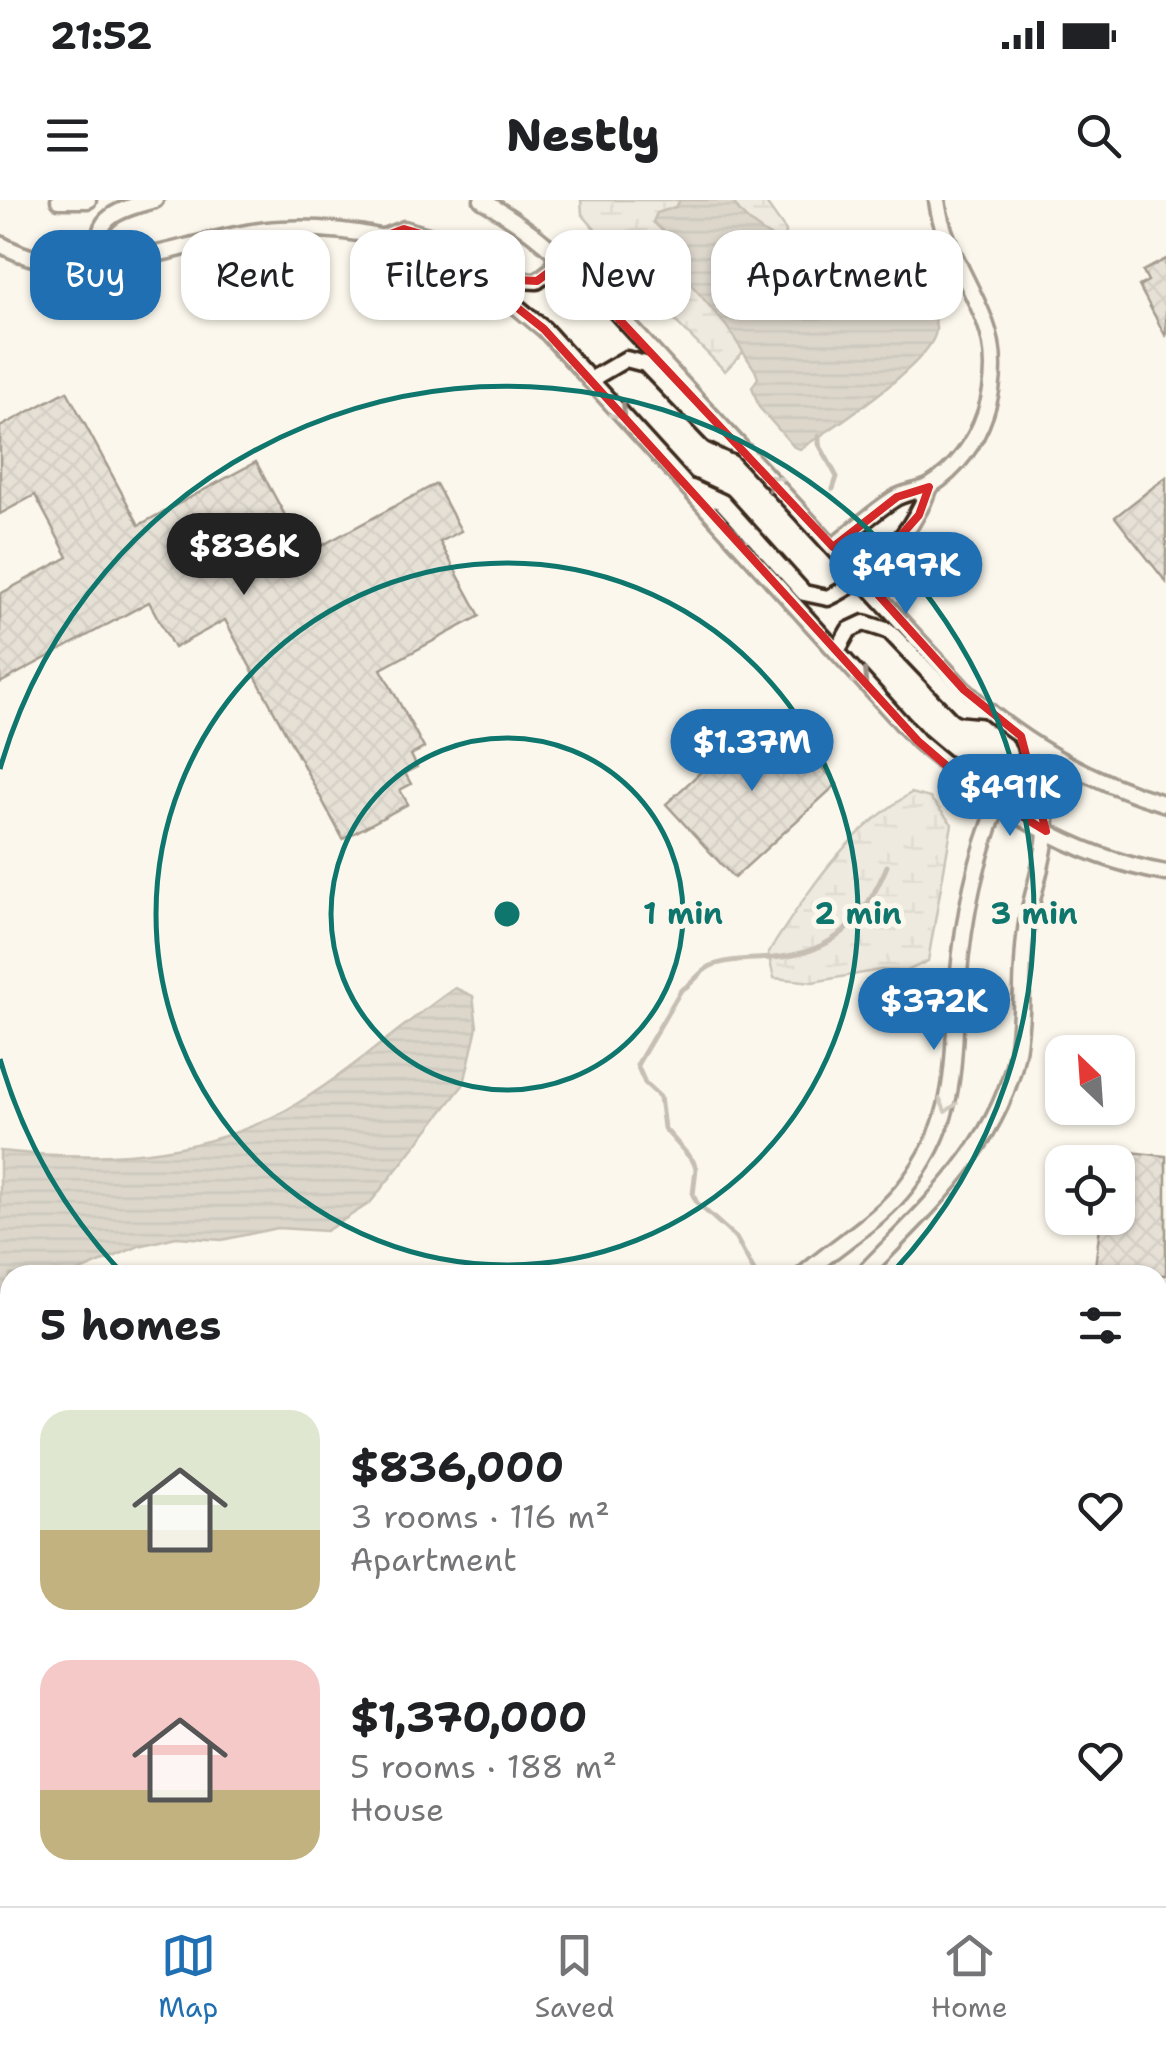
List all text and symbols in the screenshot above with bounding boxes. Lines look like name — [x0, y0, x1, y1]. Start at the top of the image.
text: 21:52 — [50, 10, 152, 61]
text: Nestly — [506, 105, 660, 165]
icon: menu — [40, 108, 95, 163]
icon: search — [1071, 108, 1126, 163]
chip: Buy — [30, 230, 161, 320]
chip: Rent — [181, 230, 330, 320]
chip: Filters — [350, 230, 525, 320]
chip: New — [545, 230, 691, 320]
chip: Apartment — [711, 230, 963, 320]
one-way arrow — [608, 401, 626, 420]
one-way arrow — [767, 474, 785, 493]
pin: $836K — [174, 513, 314, 598]
text: $836K — [189, 524, 299, 567]
pin: $497K — [836, 532, 976, 617]
text: $497K — [851, 543, 961, 586]
one-way arrow — [851, 667, 869, 686]
pin: $1.37M — [671, 709, 833, 794]
text: $1.37M — [693, 720, 811, 763]
pin: $491K — [940, 754, 1080, 839]
text: $491K — [959, 765, 1061, 808]
text: 1 min — [643, 893, 723, 934]
text: 2 min — [814, 893, 902, 934]
text: 3 min — [990, 893, 1078, 934]
centre of rings — [489, 896, 525, 932]
pin: $372K — [864, 968, 1004, 1053]
text: $372K — [880, 979, 988, 1022]
north arrow — [1045, 1035, 1135, 1125]
map controls — [1045, 1035, 1135, 1235]
one-way arrow — [938, 1096, 959, 1113]
button: locate — [1045, 1145, 1135, 1235]
text: 5 homes — [40, 1297, 221, 1353]
icon: filters — [1073, 1298, 1128, 1353]
text: $836,000 — [350, 1439, 564, 1495]
icon: home — [120, 1450, 240, 1570]
icon: heart — [1073, 1483, 1128, 1538]
text: 3 rooms · 116 m² — [350, 1495, 610, 1538]
text: Apartment — [350, 1538, 517, 1581]
text: $1,370,000 — [350, 1689, 588, 1745]
icon: home — [120, 1700, 240, 1820]
icon: heart — [1073, 1733, 1128, 1788]
text: 5 rooms · 188 m² — [350, 1745, 617, 1788]
text: House — [350, 1788, 444, 1831]
tab: Map — [158, 1928, 218, 2026]
tab: Saved — [535, 1928, 614, 2026]
tab: Home — [931, 1928, 1008, 2026]

